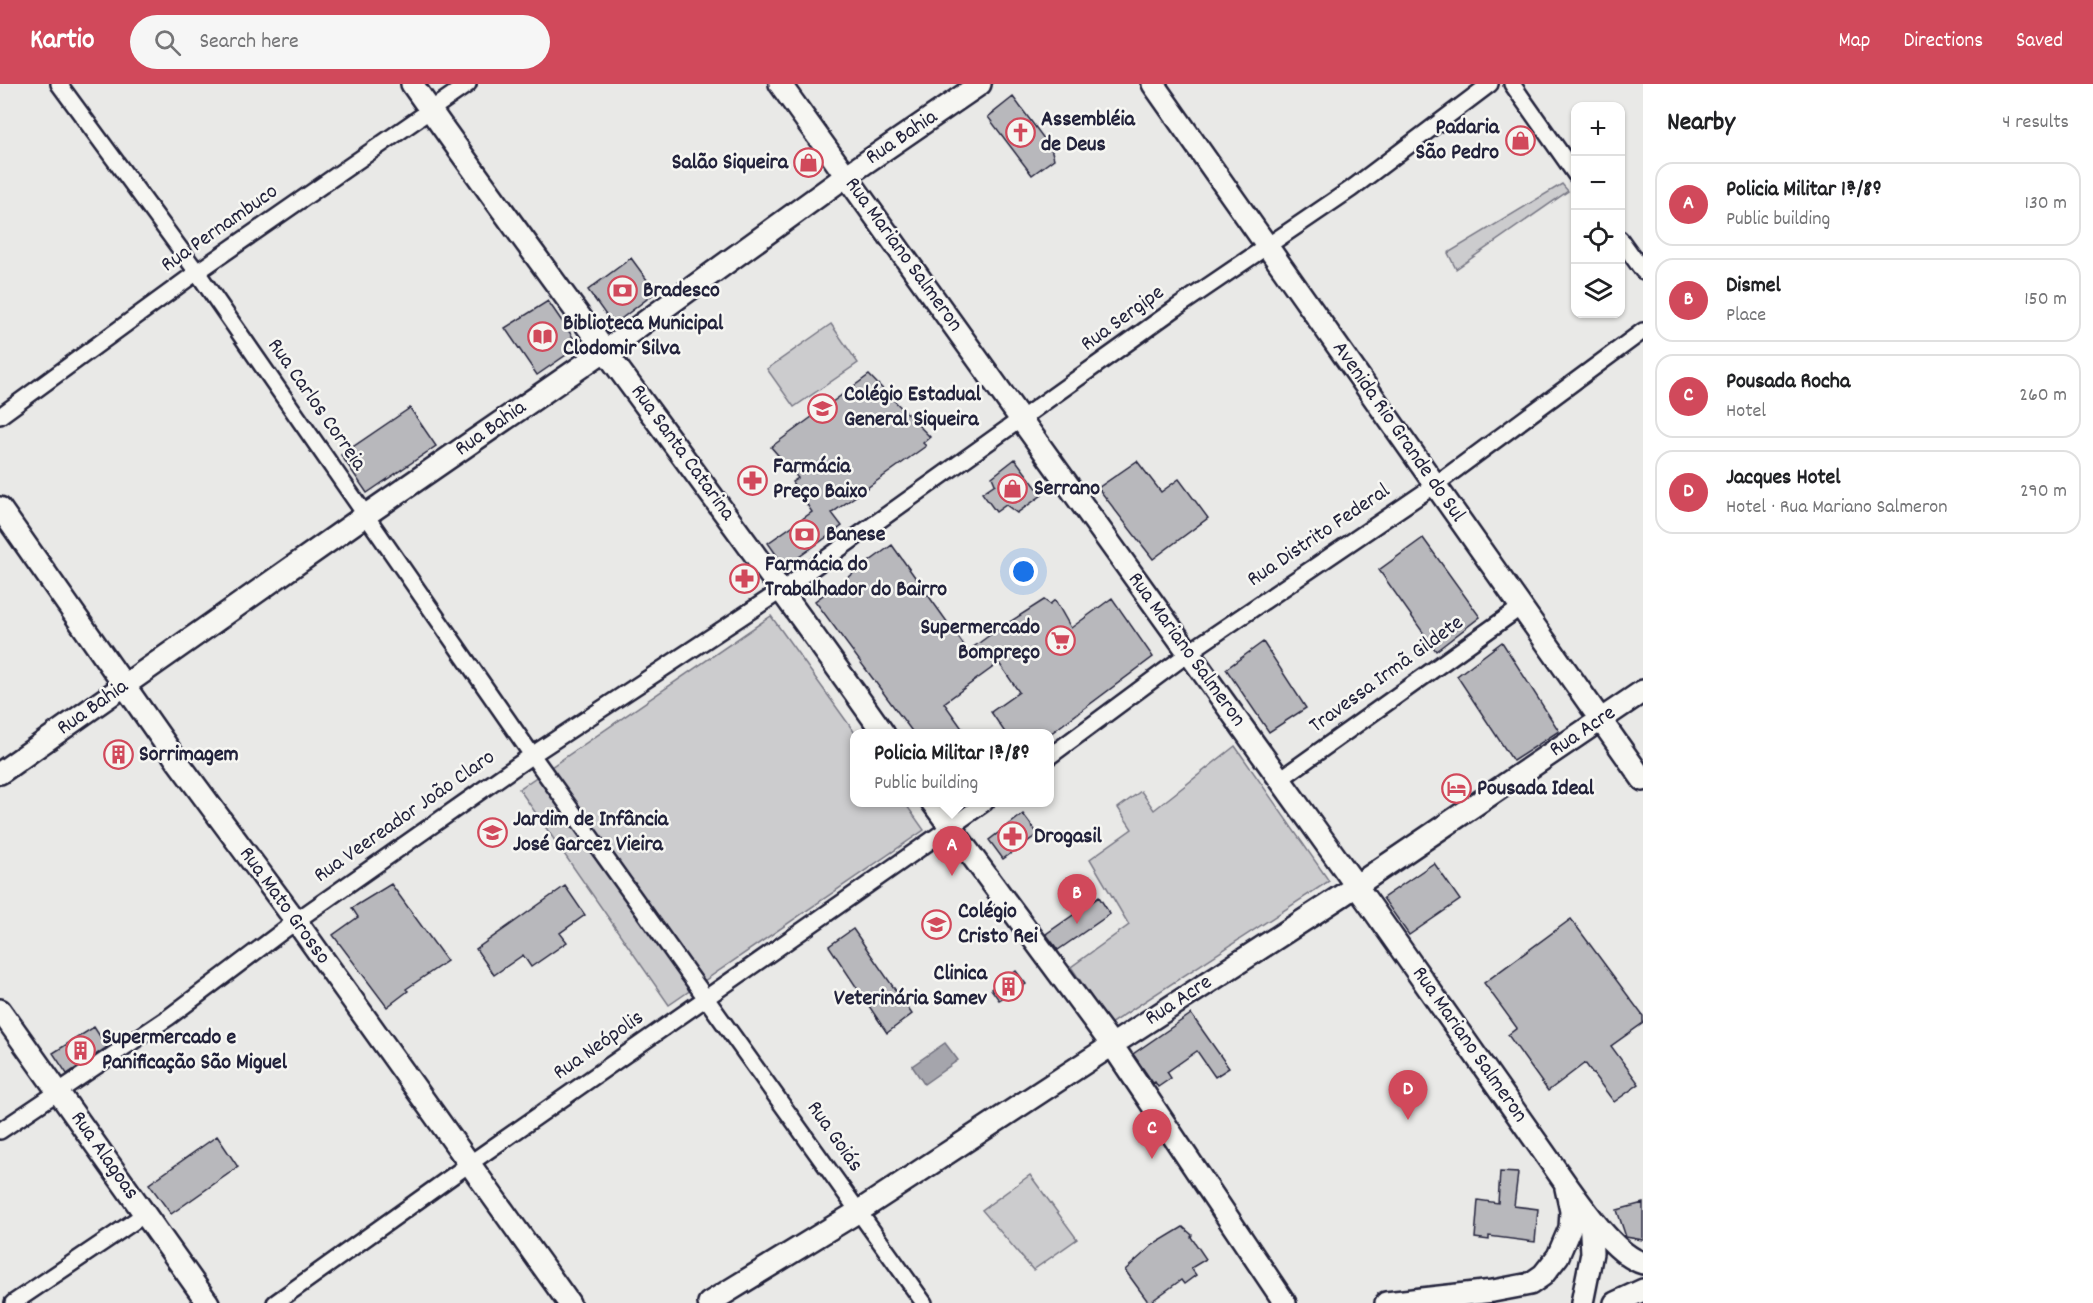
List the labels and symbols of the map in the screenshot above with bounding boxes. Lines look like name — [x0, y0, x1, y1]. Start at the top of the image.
street label: Rua Bahia — [860, 102, 945, 173]
place label: Assembléia de Deus — [1041, 105, 1136, 161]
place label: Padaria São Pedro — [1416, 113, 1500, 169]
church icon: Assembléia de Deus — [1004, 117, 1036, 149]
shop icon: Padaria São Pedro — [1504, 125, 1536, 157]
shop icon: Salão Siqueira — [793, 147, 825, 179]
place label: Salão Siqueira — [672, 148, 789, 179]
street label: Rua Mariano Salmeron — [836, 171, 970, 339]
street label: Rua Pernambuco — [155, 177, 285, 281]
bank icon: Bradesco — [606, 275, 638, 307]
place label: Bradesco — [643, 276, 720, 307]
street label: Rua Sergipe — [1075, 278, 1171, 360]
place label: Biblioteca Municipal Clodomir Silva — [563, 309, 724, 365]
library icon: Biblioteca Municipal Clodomir Silva — [526, 321, 558, 353]
street label: Rua Carlos Correia — [259, 333, 374, 478]
street label: Avenida Rio Grande do Sul — [1324, 335, 1472, 529]
street label: Rua Santa Catarina — [622, 379, 742, 528]
place label: Colégio Estadual General Siqueira — [844, 380, 982, 436]
school or university icon: Colégio Estadual General Siqueira — [807, 392, 839, 424]
street label: Rua Bahia — [449, 393, 534, 465]
place label: Farmácia Preço Baixo — [773, 452, 867, 508]
pharmacy icon: Farmácia Preço Baixo — [736, 464, 768, 496]
shop icon: Serrano — [997, 473, 1029, 505]
place label: Serrano — [1034, 474, 1100, 505]
street label: Rua Distrito Federal — [1241, 477, 1397, 595]
bank icon: Banese — [789, 519, 821, 551]
place label: Banese — [826, 520, 886, 551]
place label: Farmácia do Trabalhador do Bairro — [765, 550, 947, 606]
your location — [1009, 557, 1038, 586]
pharmacy icon: Farmácia do Trabalhador do Bairro — [728, 562, 760, 594]
street label: Rua Mariano Salmeron — [1119, 566, 1253, 734]
street label: Travessa Irmã Gildete — [1303, 608, 1471, 742]
place label: Supermercado Bompreço — [921, 613, 1040, 669]
supermarket icon: Supermercado Bompreço — [1045, 625, 1077, 657]
street label: Rua Bahia — [51, 672, 136, 744]
street label: Rua Acre — [1544, 698, 1622, 766]
building icon: Sorrimagem — [102, 739, 134, 771]
place label: Sorrimagem — [139, 740, 239, 771]
street label: Rua Veereador João Claro — [308, 743, 502, 891]
hotel icon: Pousada Ideal — [1440, 773, 1472, 805]
place label: Pousada Ideal — [1477, 774, 1595, 805]
place label: Jardim de Infância José Garcez Vieira — [513, 805, 669, 861]
school or university icon: Jardim de Infância José Garcez Vieira — [476, 817, 508, 849]
pharmacy icon: Drogasil — [997, 821, 1029, 853]
place label: Drogasil — [1034, 822, 1103, 853]
pin: A — [932, 826, 972, 876]
street label: Rua Mato Grosso — [231, 841, 337, 971]
pin: B — [1058, 874, 1096, 924]
place label: Colégio Cristo Rei — [958, 897, 1038, 953]
school or university icon: Colégio Cristo Rei — [921, 909, 953, 941]
place label: Clinica Veterinária Samev — [834, 959, 988, 1015]
street label: Rua Mariano Salmeron — [1403, 961, 1535, 1129]
street label: Rua Acre — [1139, 968, 1219, 1034]
building icon: Clinica Veterinária Samev — [992, 971, 1024, 1003]
street label: Rua Neópolis — [547, 1003, 651, 1089]
place label: Supermercado e Panificação São Miguel — [102, 1023, 288, 1079]
building icon: Supermercado e Panificação São Miguel — [65, 1035, 97, 1067]
pin: D — [1388, 1070, 1428, 1120]
street label: Rua Goiás — [798, 1095, 870, 1179]
street label: Rua Alagoas — [62, 1105, 146, 1207]
pin: C — [1132, 1110, 1172, 1159]

